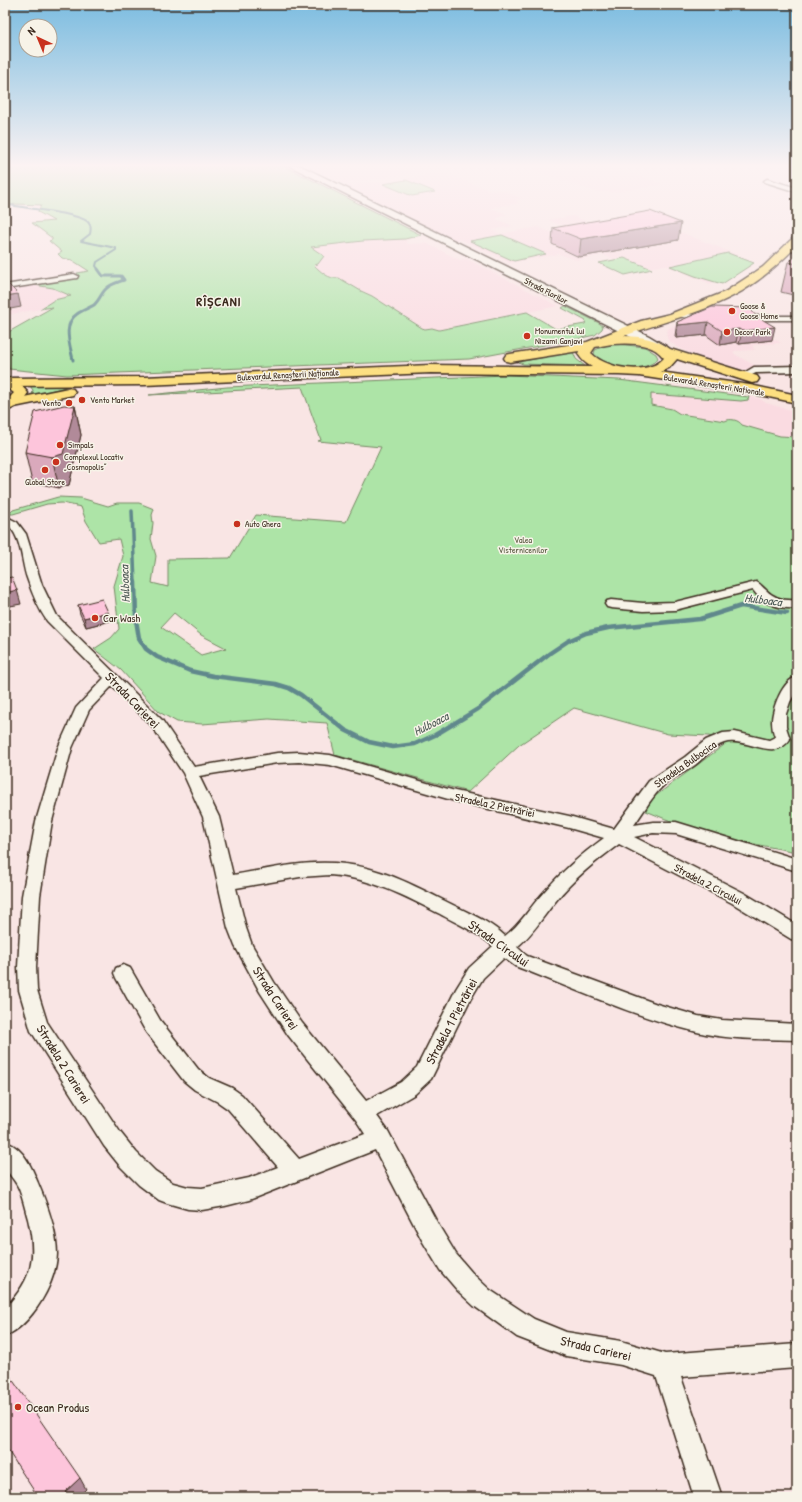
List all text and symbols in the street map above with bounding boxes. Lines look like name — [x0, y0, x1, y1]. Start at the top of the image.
north arrow — [18, 18, 58, 58]
text: N — [24, 24, 38, 38]
street label: Strada Florilor — [522, 275, 570, 307]
district label: RÎȘCANI — [196, 292, 242, 310]
place label: Goose & Goose Home — [740, 300, 779, 322]
marker: Goose & Goose Home — [727, 306, 737, 316]
place label: Monumentul lui Nizami Ganjavi — [535, 325, 585, 347]
place label: Decor Park — [735, 326, 771, 338]
marker: Decor Park — [722, 327, 732, 337]
marker: Monumentul lui Nizami Ganjavi — [522, 331, 532, 341]
street label: Bulevardul Renașterii Naționale — [237, 366, 340, 384]
street label: Bulevardul Renașterii Naționale — [663, 371, 766, 399]
place label: Vento Market — [90, 394, 135, 406]
marker: Vento Market — [77, 395, 87, 405]
place label: Vento — [42, 397, 61, 409]
marker: Vento — [64, 398, 74, 408]
place label: Simpals — [68, 439, 94, 451]
marker: Simpals — [55, 440, 65, 450]
place label: Complexul Locativ „Cosmopolis” — [64, 451, 124, 473]
marker: Complexul Locativ „Cosmopolis” — [51, 457, 61, 467]
marker: Global Store — [40, 465, 50, 475]
place label: Global Store — [25, 476, 65, 488]
place label: Auto Ghera — [245, 518, 281, 530]
marker: Auto Ghera — [232, 519, 242, 529]
park label: Valea Visternicenilor — [498, 534, 548, 556]
water label: Hulboaca — [115, 564, 134, 603]
water label: Hulboaca — [743, 589, 784, 610]
place label: Car Wash — [103, 611, 140, 625]
marker: Car Wash — [90, 613, 100, 623]
street label: Strada Carierei — [101, 668, 165, 732]
water label: Hulboaca — [410, 707, 452, 740]
street label: Stradela Bulbocica — [651, 737, 719, 791]
street label: Stradela 2 Pietrăriei — [454, 790, 536, 820]
street label: Stradela 2 Circului — [672, 860, 744, 908]
street label: Strada Circului — [465, 915, 533, 971]
street label: Strada Carierei — [249, 963, 303, 1033]
street label: Stradela 1 Pietrăriei — [421, 975, 481, 1067]
street label: Stradela 2 Carierei — [33, 1021, 95, 1107]
street label: Strada Carierei — [559, 1331, 633, 1365]
place label: Ocean Produs — [26, 1398, 89, 1416]
marker: Ocean Produs — [13, 1402, 23, 1412]

